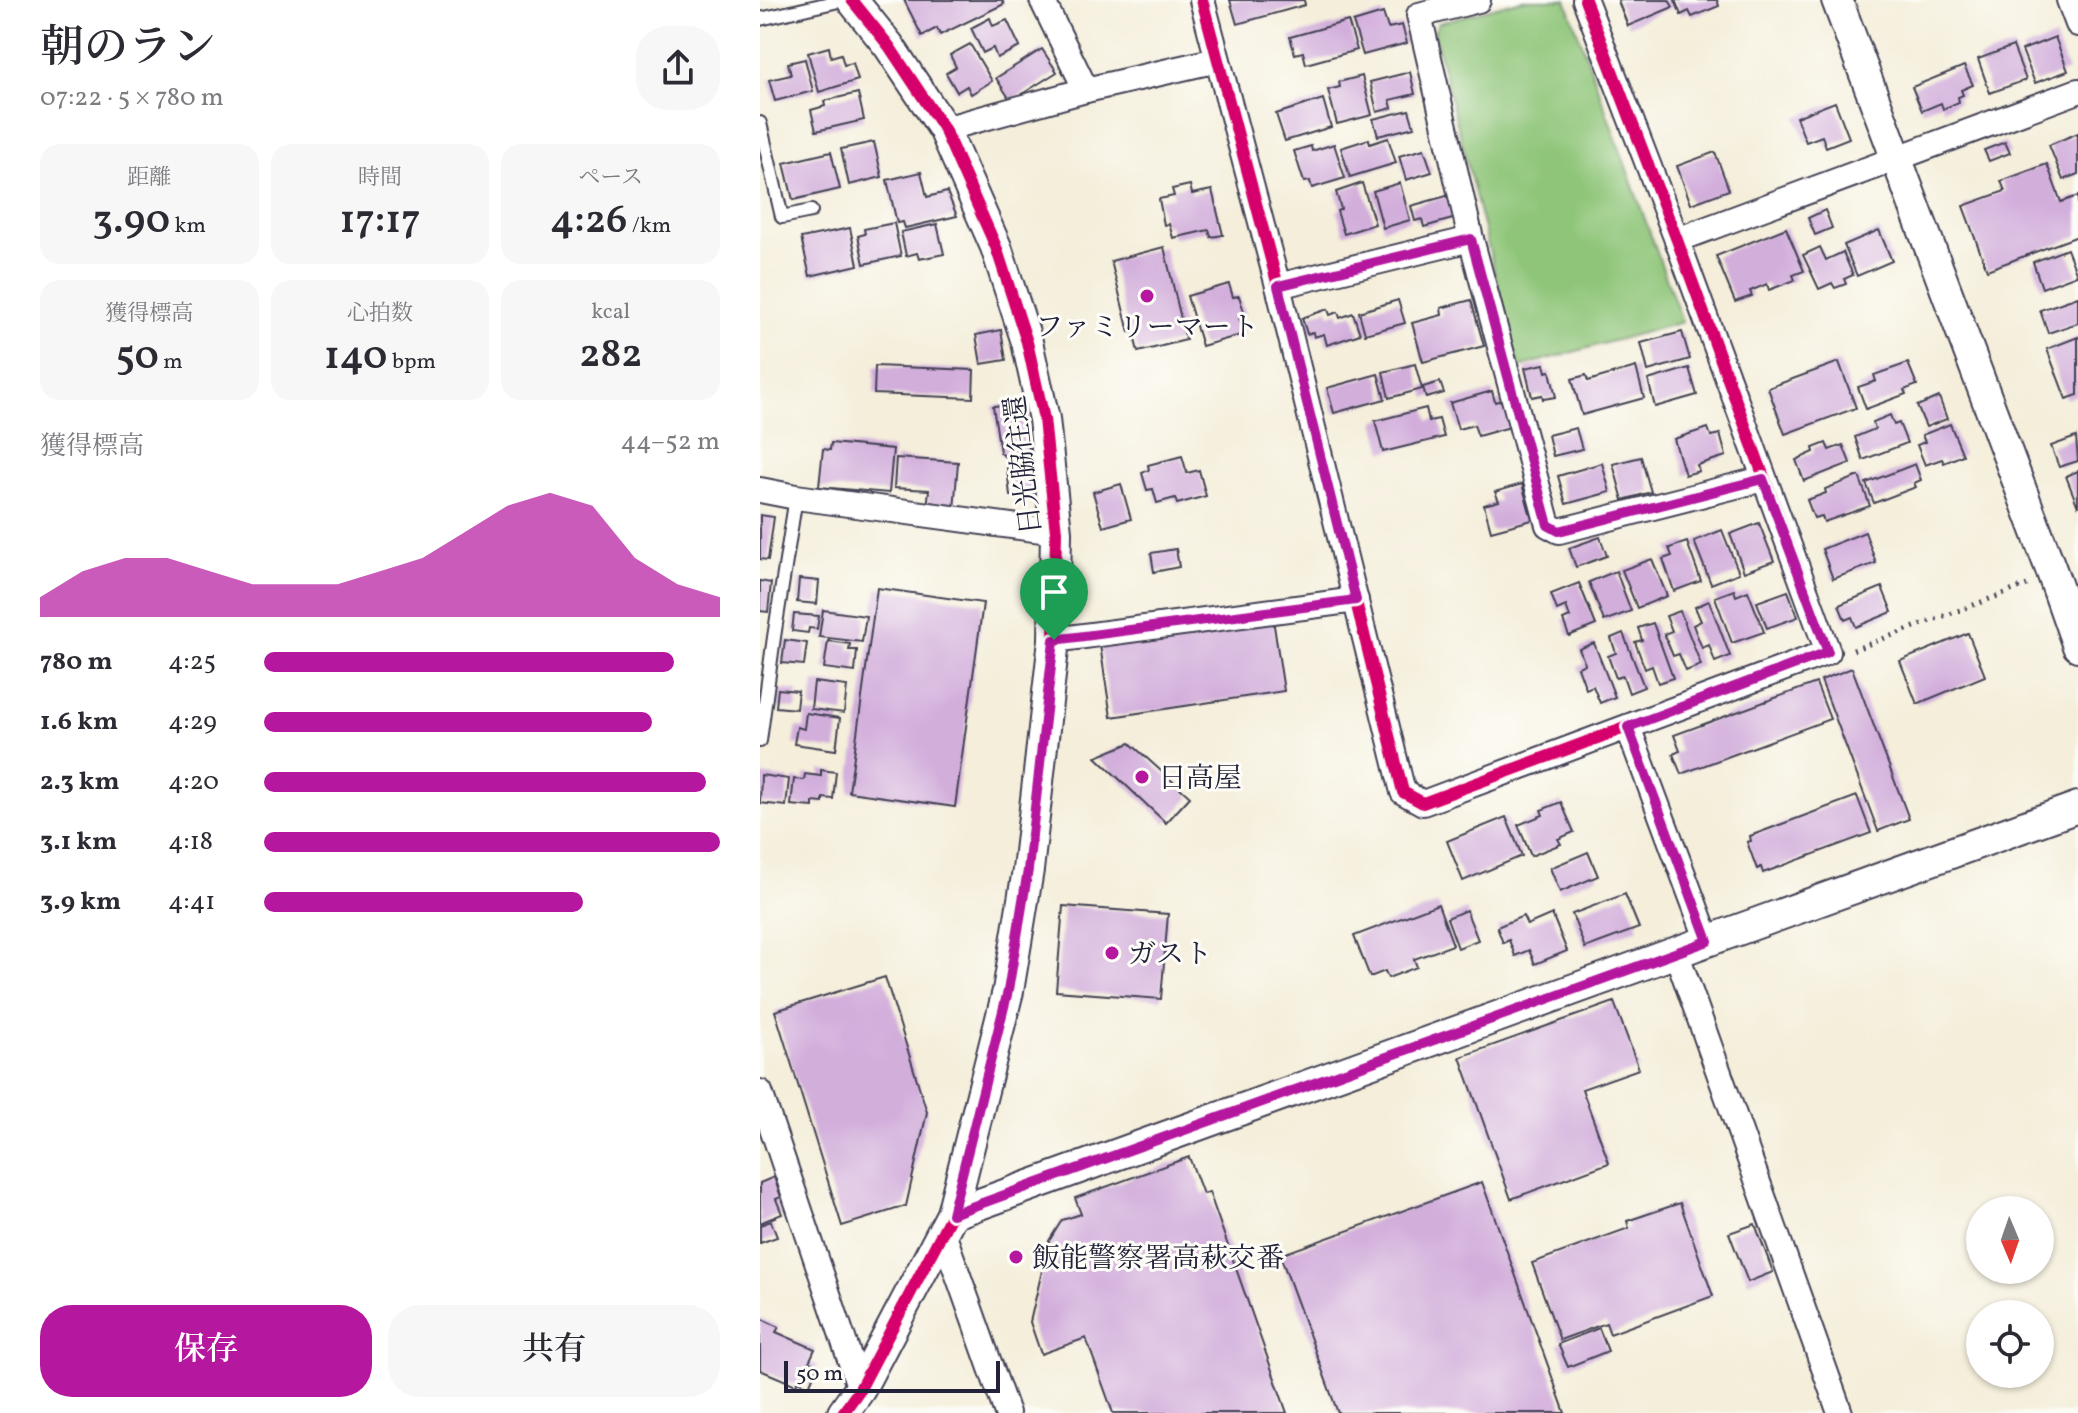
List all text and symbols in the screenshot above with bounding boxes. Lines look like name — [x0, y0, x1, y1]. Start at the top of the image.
text: 朝のラン — [40, 19, 216, 80]
button: share — [636, 26, 720, 110]
text: 07:22 · 5 × 780 m — [40, 80, 224, 116]
text: 距離 — [127, 163, 171, 194]
text: 時間 — [358, 163, 402, 194]
text: ペース — [578, 163, 643, 194]
text: 3.90 — [93, 194, 170, 250]
text: 17:17 — [340, 194, 420, 250]
text: 4:26 — [550, 194, 627, 250]
text: km — [170, 211, 206, 242]
text: /km — [627, 211, 671, 242]
marker: ファミリーマート — [1138, 287, 1156, 305]
text: kcal — [591, 297, 630, 328]
text: 獲得標高 — [105, 299, 193, 330]
text: 心拍数 — [347, 299, 413, 330]
place label: ファミリーマート — [1035, 309, 1259, 348]
text: 282 — [579, 328, 642, 384]
text: 50 — [116, 330, 159, 386]
text: 140 — [324, 330, 388, 386]
text: m — [159, 347, 183, 378]
text: bpm — [388, 347, 436, 378]
street label: 日光脇往還 — [997, 393, 1052, 537]
text: 44–52 m — [621, 424, 720, 460]
text: 獲得標高 — [40, 429, 144, 465]
pin — [1020, 558, 1088, 640]
icon: arrive — [1032, 570, 1076, 614]
text: 780 m — [40, 644, 113, 680]
text: 4:25 — [168, 644, 216, 680]
text: 1.6 km — [40, 704, 118, 740]
text: 4:29 — [168, 704, 217, 740]
place label: 日高屋 — [1158, 760, 1242, 799]
text: 2.3 km — [40, 764, 120, 800]
text: 4:20 — [168, 764, 219, 800]
marker: 日高屋 — [1133, 768, 1151, 786]
text: 3.1 km — [40, 824, 117, 860]
text: 4:18 — [168, 824, 213, 860]
text: 3.9 km — [40, 884, 121, 920]
text: 4:41 — [168, 884, 215, 920]
place label: ガスト — [1128, 936, 1212, 975]
marker: ガスト — [1103, 944, 1121, 962]
north arrow — [1966, 1196, 2054, 1284]
map controls — [1966, 1196, 2054, 1388]
place label: 飯能警察署高萩交番 — [1032, 1240, 1284, 1279]
marker: 飯能警察署高萩交番 — [1007, 1248, 1025, 1266]
button: locate — [1966, 1300, 2054, 1388]
button: 保存 — [40, 1305, 372, 1397]
button: 共有 — [388, 1305, 720, 1397]
scale bar — [784, 1357, 1000, 1393]
text: 50 m — [796, 1359, 843, 1390]

